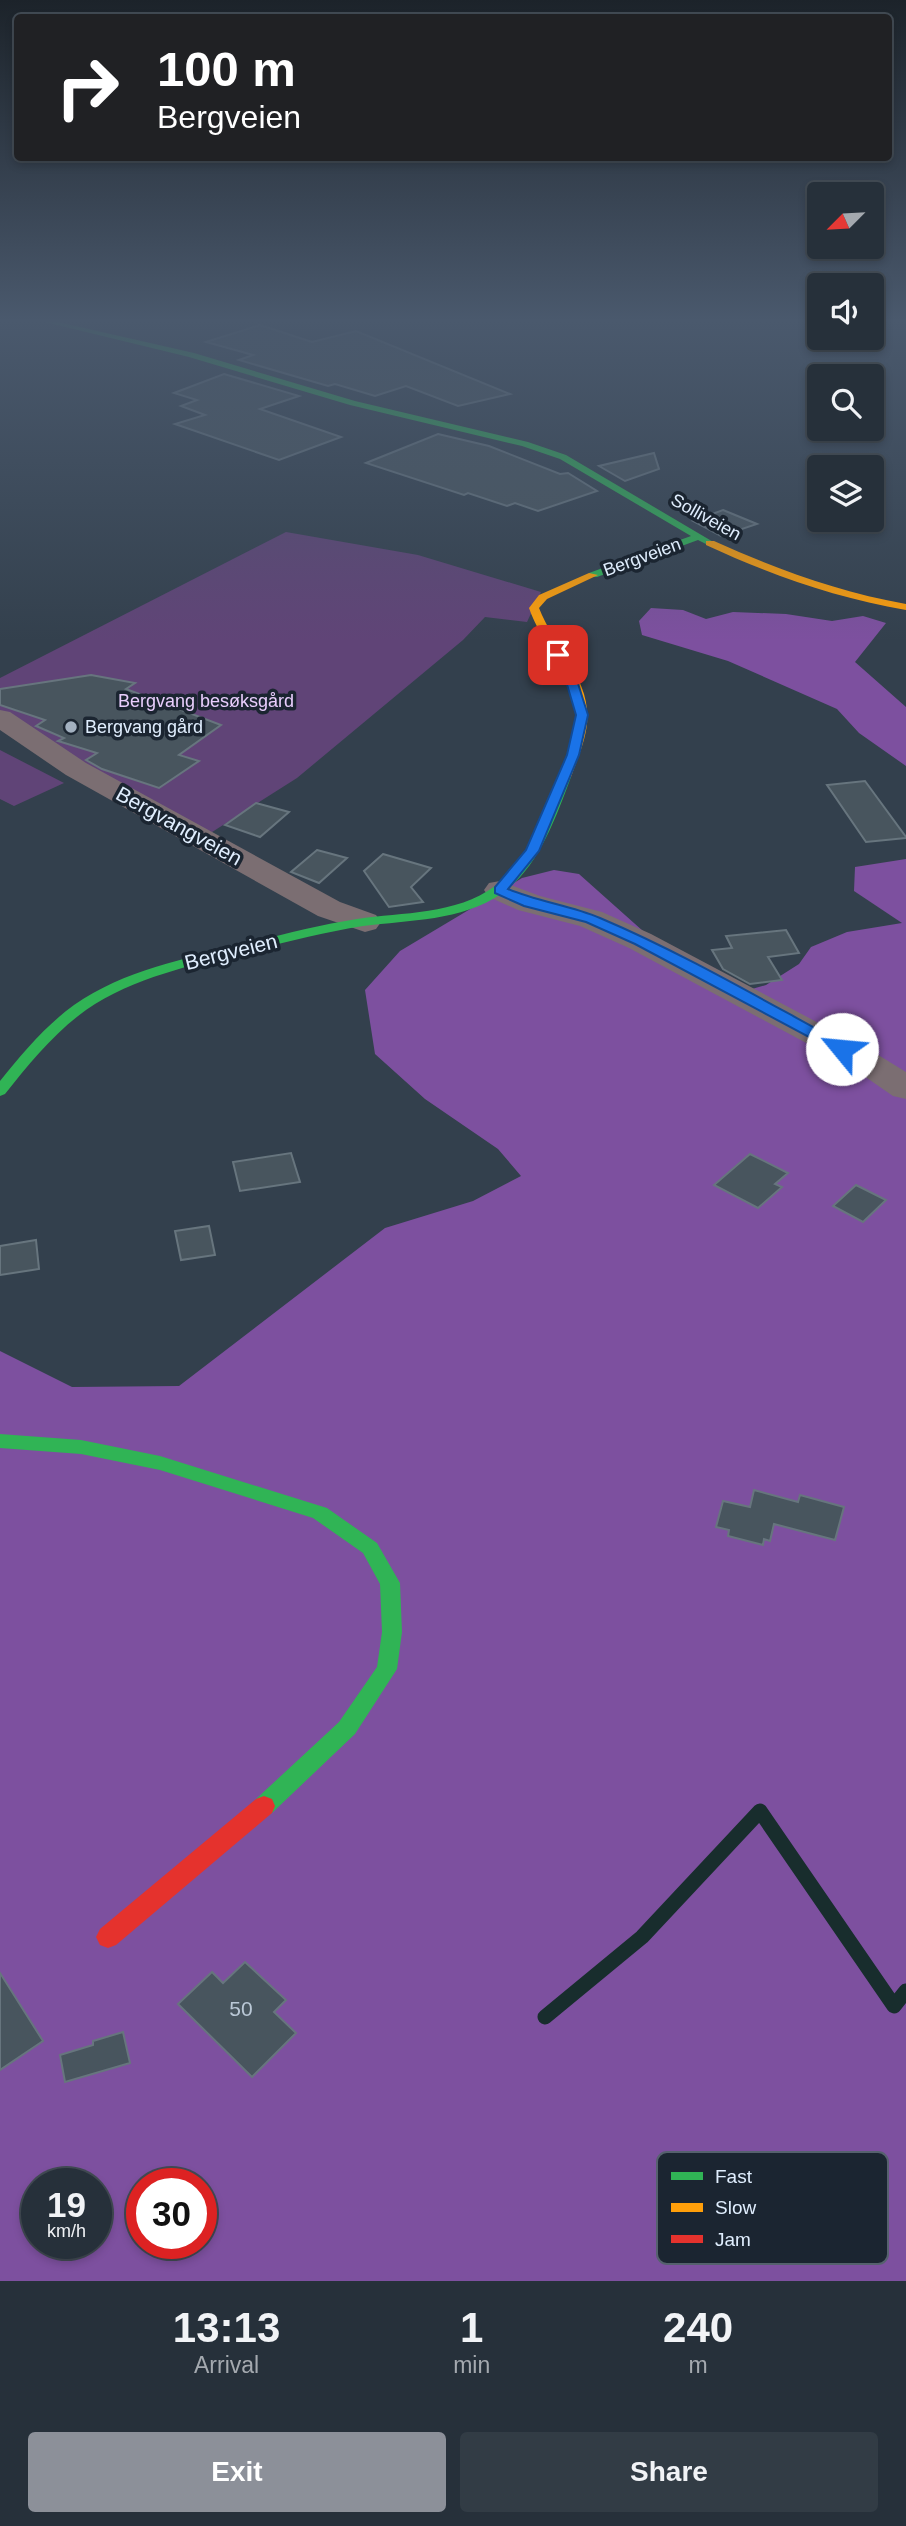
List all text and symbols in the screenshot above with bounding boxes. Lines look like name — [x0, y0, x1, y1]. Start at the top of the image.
icon: right — [42, 42, 133, 133]
text: 100 m — [157, 42, 296, 96]
text: Bergveien — [157, 99, 301, 135]
north arrow — [807, 182, 884, 259]
map controls — [807, 182, 884, 532]
button: sound — [807, 273, 884, 350]
button: search — [807, 364, 884, 441]
button: layers — [807, 455, 884, 532]
street label: Solliveien — [667, 490, 745, 544]
street label: Bergveien — [600, 534, 684, 580]
pin — [528, 625, 588, 685]
icon: arrive — [539, 636, 577, 674]
park label: Bergvang besøksgård — [118, 691, 294, 711]
place label: Bergvang gård — [85, 717, 203, 737]
marker: Bergvang gård — [63, 719, 79, 735]
street label: Bergvangveien — [112, 782, 246, 870]
street label: Bergveien — [182, 929, 280, 974]
position arrow — [805, 1012, 879, 1086]
house number: 50 — [229, 1997, 253, 2020]
legend — [657, 2152, 888, 2264]
text: Fast — [715, 2166, 753, 2187]
speed limit sign: 30 — [126, 2168, 217, 2259]
text: 19 — [47, 2185, 86, 2224]
text: Slow — [715, 2197, 756, 2218]
text: km/h — [47, 2221, 86, 2241]
text: Jam — [715, 2229, 751, 2250]
text: 13:13 — [173, 2304, 280, 2351]
text: 1 — [460, 2304, 483, 2351]
text: 240 — [663, 2304, 733, 2351]
text: Arrival — [194, 2352, 259, 2378]
text: min — [453, 2352, 490, 2378]
text: m — [689, 2352, 708, 2378]
button: Exit — [28, 2432, 446, 2512]
button: Share — [460, 2432, 878, 2512]

